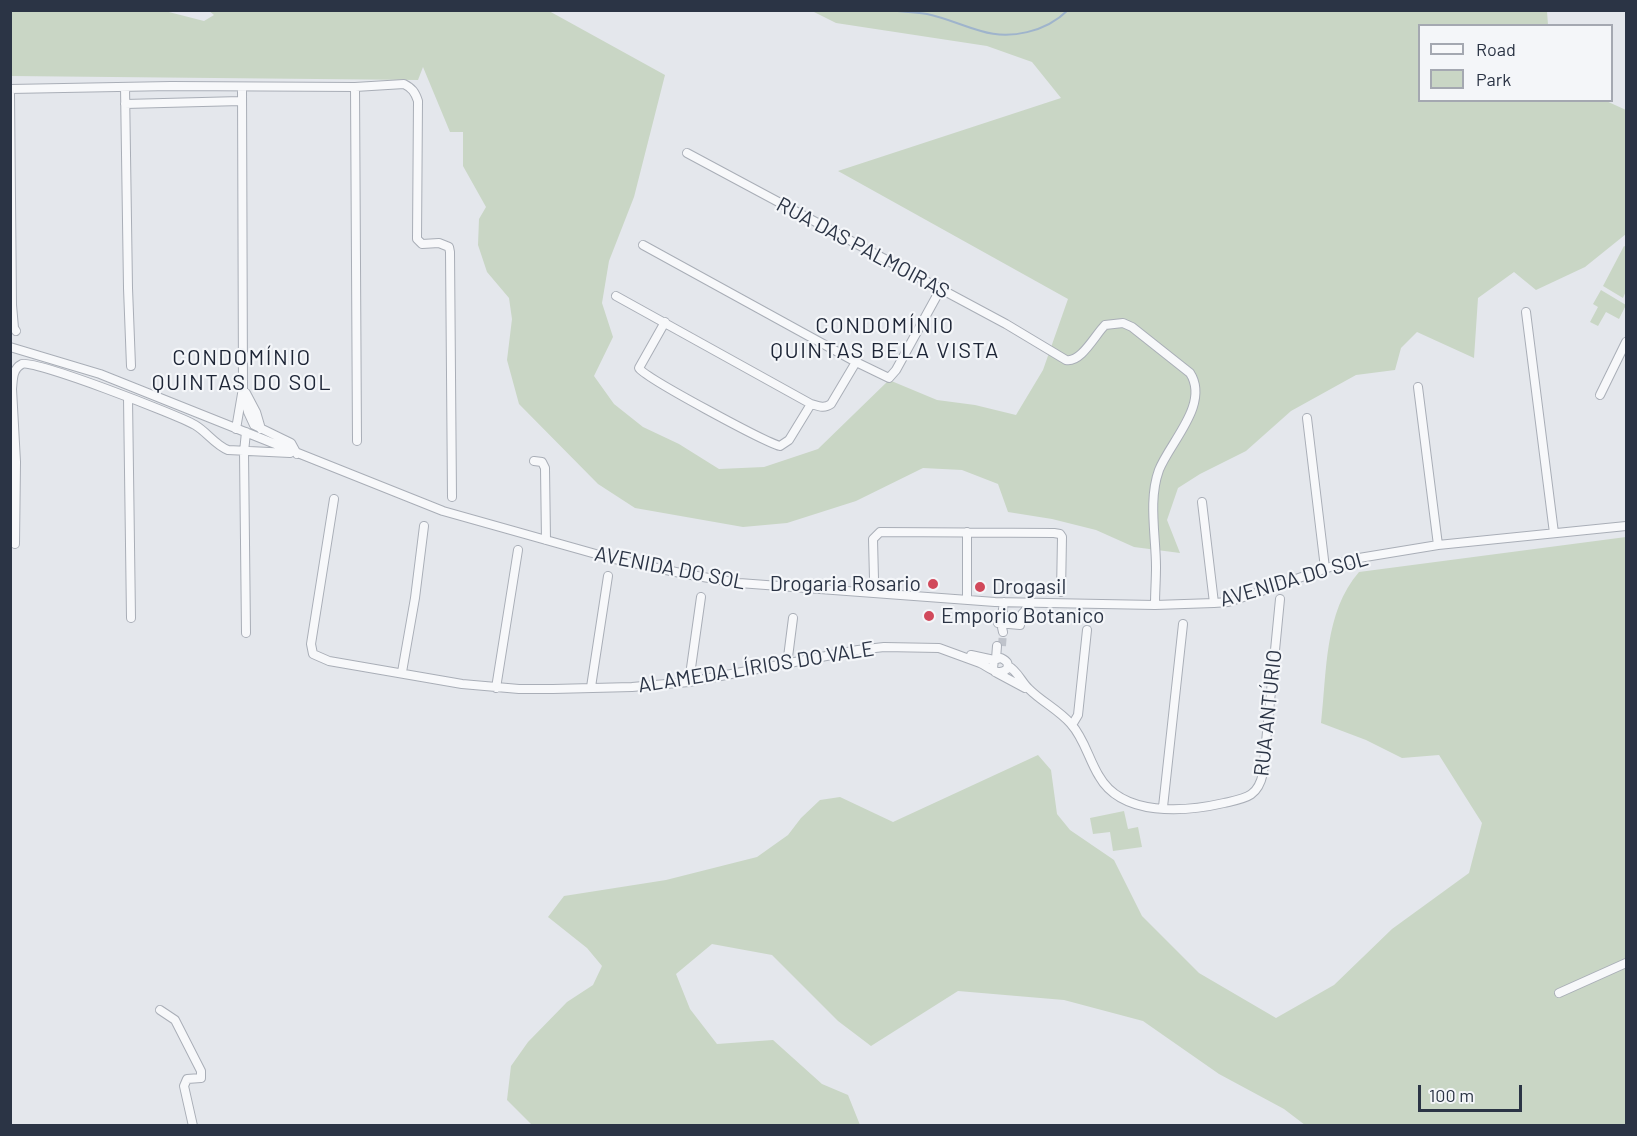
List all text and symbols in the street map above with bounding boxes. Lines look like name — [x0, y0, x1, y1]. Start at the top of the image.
legend — [1418, 24, 1613, 102]
text: Road — [1476, 38, 1516, 60]
text: Park — [1476, 68, 1511, 90]
street label: RUA DAS PALMOIRAS — [772, 192, 954, 304]
district label: CONDOMÍNIO QUINTAS BELA VISTA — [770, 313, 1000, 364]
district label: CONDOMÍNIO QUINTAS DO SOL — [152, 345, 332, 396]
street label: AVENIDA DO SOL — [592, 541, 748, 595]
street label: AVENIDA DO SOL — [1217, 546, 1371, 612]
place label: Drogaria Rosario — [770, 571, 921, 597]
place label: Drogasil — [992, 574, 1066, 600]
marker: Drogaria Rosario — [926, 577, 940, 591]
marker: Drogasil — [973, 580, 987, 594]
place label: Emporio Botanico — [941, 603, 1104, 629]
marker: Emporio Botanico — [922, 609, 936, 623]
street label: ALAMEDA LÍRIOS DO VALE — [636, 636, 876, 698]
street label: RUA ANTÚRIO — [1249, 648, 1287, 778]
scale bar — [1421, 1073, 1524, 1111]
text: 100 m — [1429, 1084, 1474, 1106]

